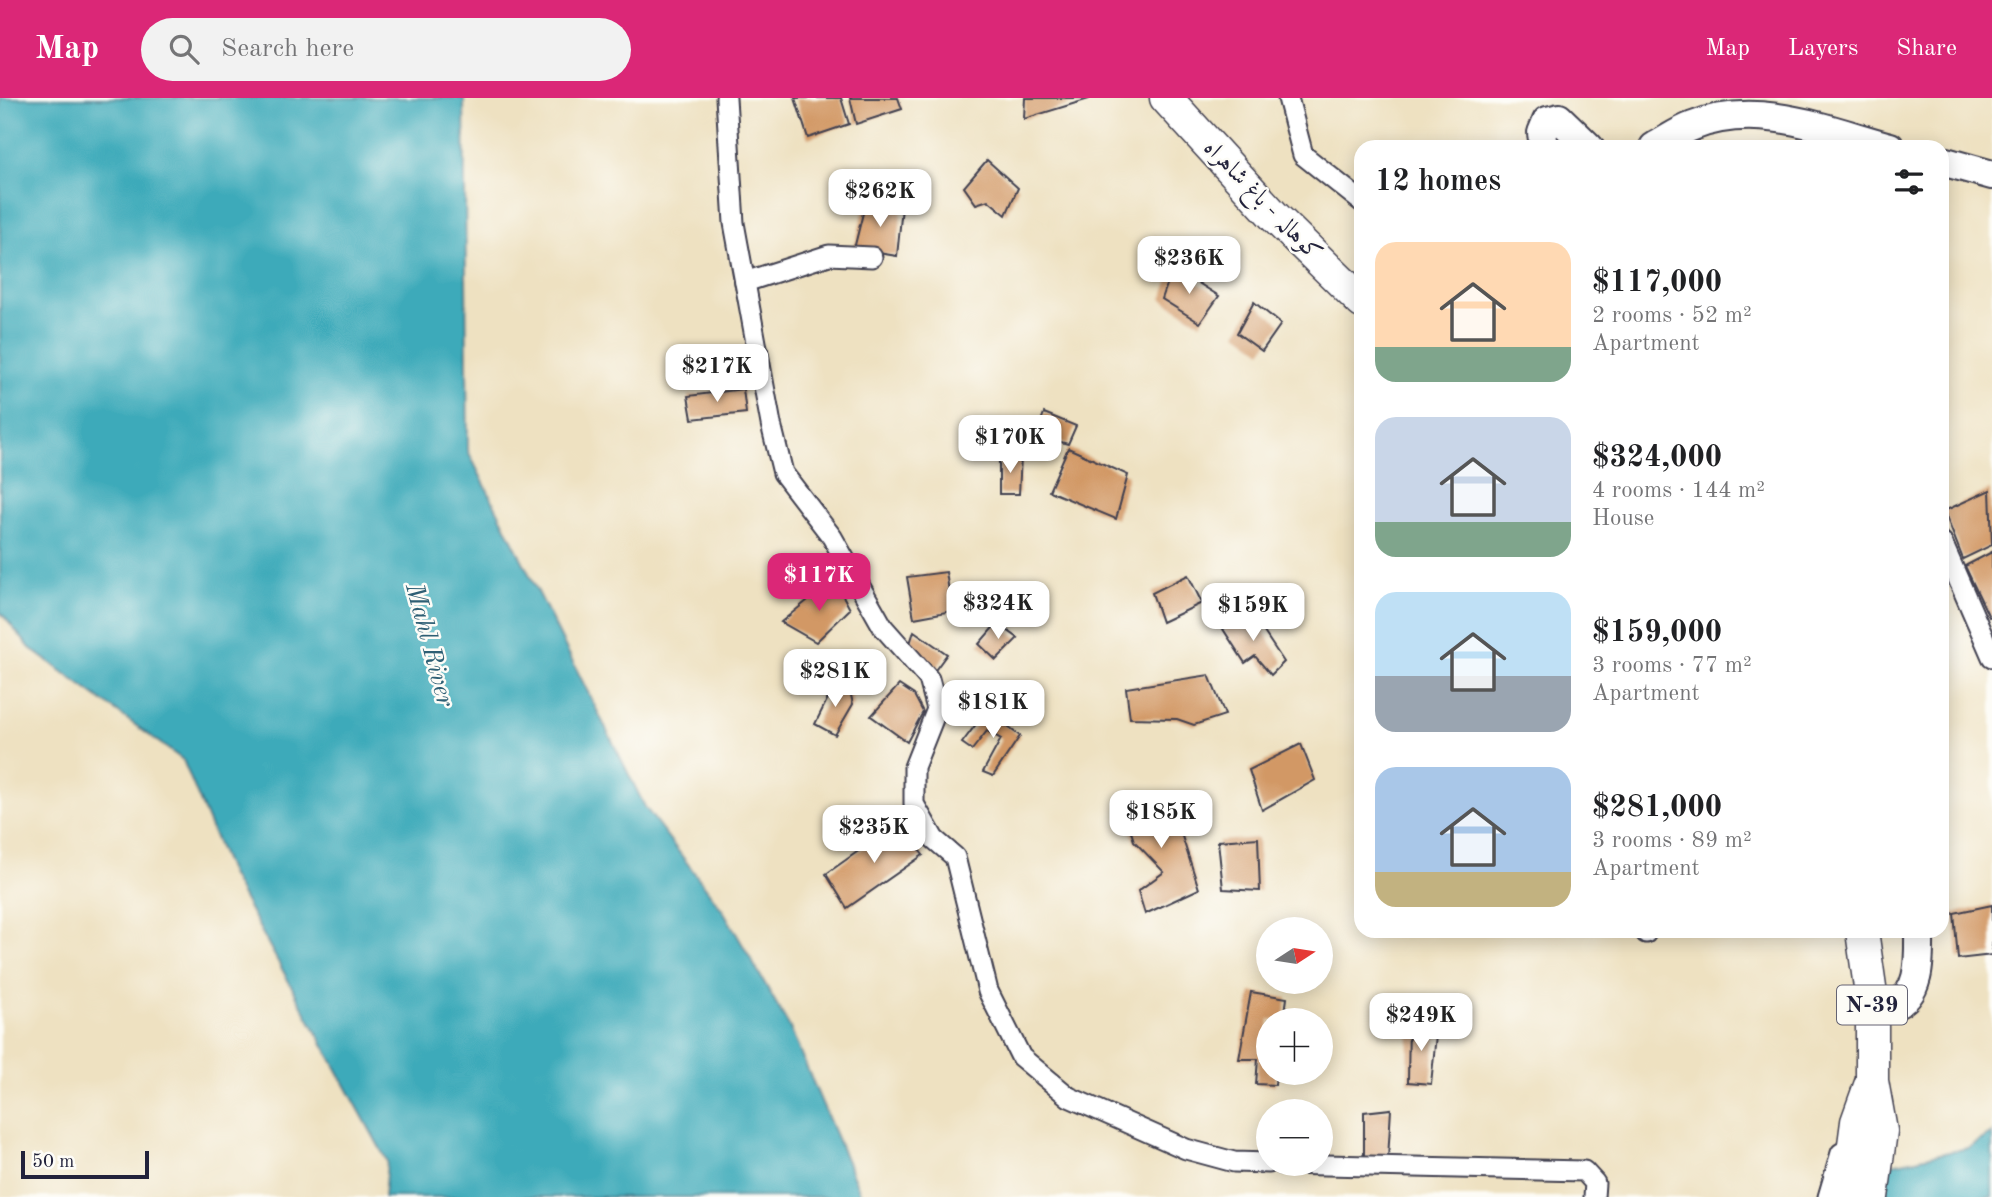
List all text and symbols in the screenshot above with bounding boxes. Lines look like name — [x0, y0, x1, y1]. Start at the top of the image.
search box — [141, 18, 631, 81]
icon: search — [165, 30, 203, 68]
text: Map — [35, 33, 99, 66]
text: Search here — [221, 36, 354, 62]
text: Map — [1706, 37, 1750, 61]
text: Layers — [1788, 37, 1858, 61]
text: Share — [1896, 37, 1957, 61]
street label: کوہالہ - باغ شاہراہ — [1194, 135, 1326, 270]
icon: filters — [1890, 163, 1928, 201]
text: 12 homes — [1375, 167, 1501, 197]
pin: $262K — [831, 170, 929, 229]
text: $262K — [844, 180, 916, 203]
pin: $236K — [1140, 236, 1238, 296]
text: $236K — [1153, 247, 1225, 270]
text: $117,000 — [1592, 268, 1722, 298]
icon: home — [1431, 270, 1515, 354]
text: 2 rooms · 52 m² — [1592, 304, 1752, 327]
text: Apartment — [1592, 332, 1700, 355]
pin: $217K — [668, 344, 766, 404]
text: $217K — [681, 355, 753, 378]
pin: $170K — [961, 416, 1059, 475]
text: $170K — [974, 426, 1046, 449]
text: $324,000 — [1592, 443, 1722, 473]
icon: home — [1431, 445, 1515, 529]
text: 4 rooms · 144 m² — [1592, 479, 1765, 502]
text: House — [1592, 507, 1654, 530]
pin: $117K — [770, 554, 868, 613]
text: $117K — [783, 564, 855, 587]
water label: Mahl River — [400, 579, 458, 710]
pin: $324K — [949, 582, 1047, 641]
pin: $159K — [1204, 584, 1302, 643]
text: $324K — [962, 592, 1034, 615]
text: $159K — [1217, 594, 1289, 617]
text: $159,000 — [1592, 618, 1722, 648]
icon: home — [1431, 620, 1515, 704]
pin: $281K — [786, 650, 884, 709]
text: 3 rooms · 77 m² — [1592, 654, 1752, 677]
text: $281K — [799, 660, 871, 683]
pin: $181K — [944, 680, 1042, 740]
text: Apartment — [1592, 682, 1700, 705]
text: $181K — [957, 691, 1029, 714]
pin: $185K — [1112, 790, 1210, 850]
text: $281,000 — [1592, 793, 1722, 823]
icon: home — [1431, 795, 1515, 879]
text: $185K — [1125, 801, 1197, 824]
pin: $235K — [825, 806, 923, 865]
text: $235K — [838, 816, 910, 839]
text: 3 rooms · 89 m² — [1592, 829, 1752, 852]
text: Apartment — [1592, 857, 1700, 880]
north arrow — [1256, 917, 1334, 994]
map controls — [1256, 917, 1333, 1176]
road number: N-39 — [1837, 986, 1907, 1024]
pin: $249K — [1372, 993, 1470, 1053]
text: $249K — [1385, 1004, 1457, 1027]
button: + — [1256, 1008, 1333, 1085]
button: − — [1256, 1099, 1333, 1176]
scale bar — [21, 1148, 149, 1180]
text: 50 m — [32, 1153, 74, 1172]

